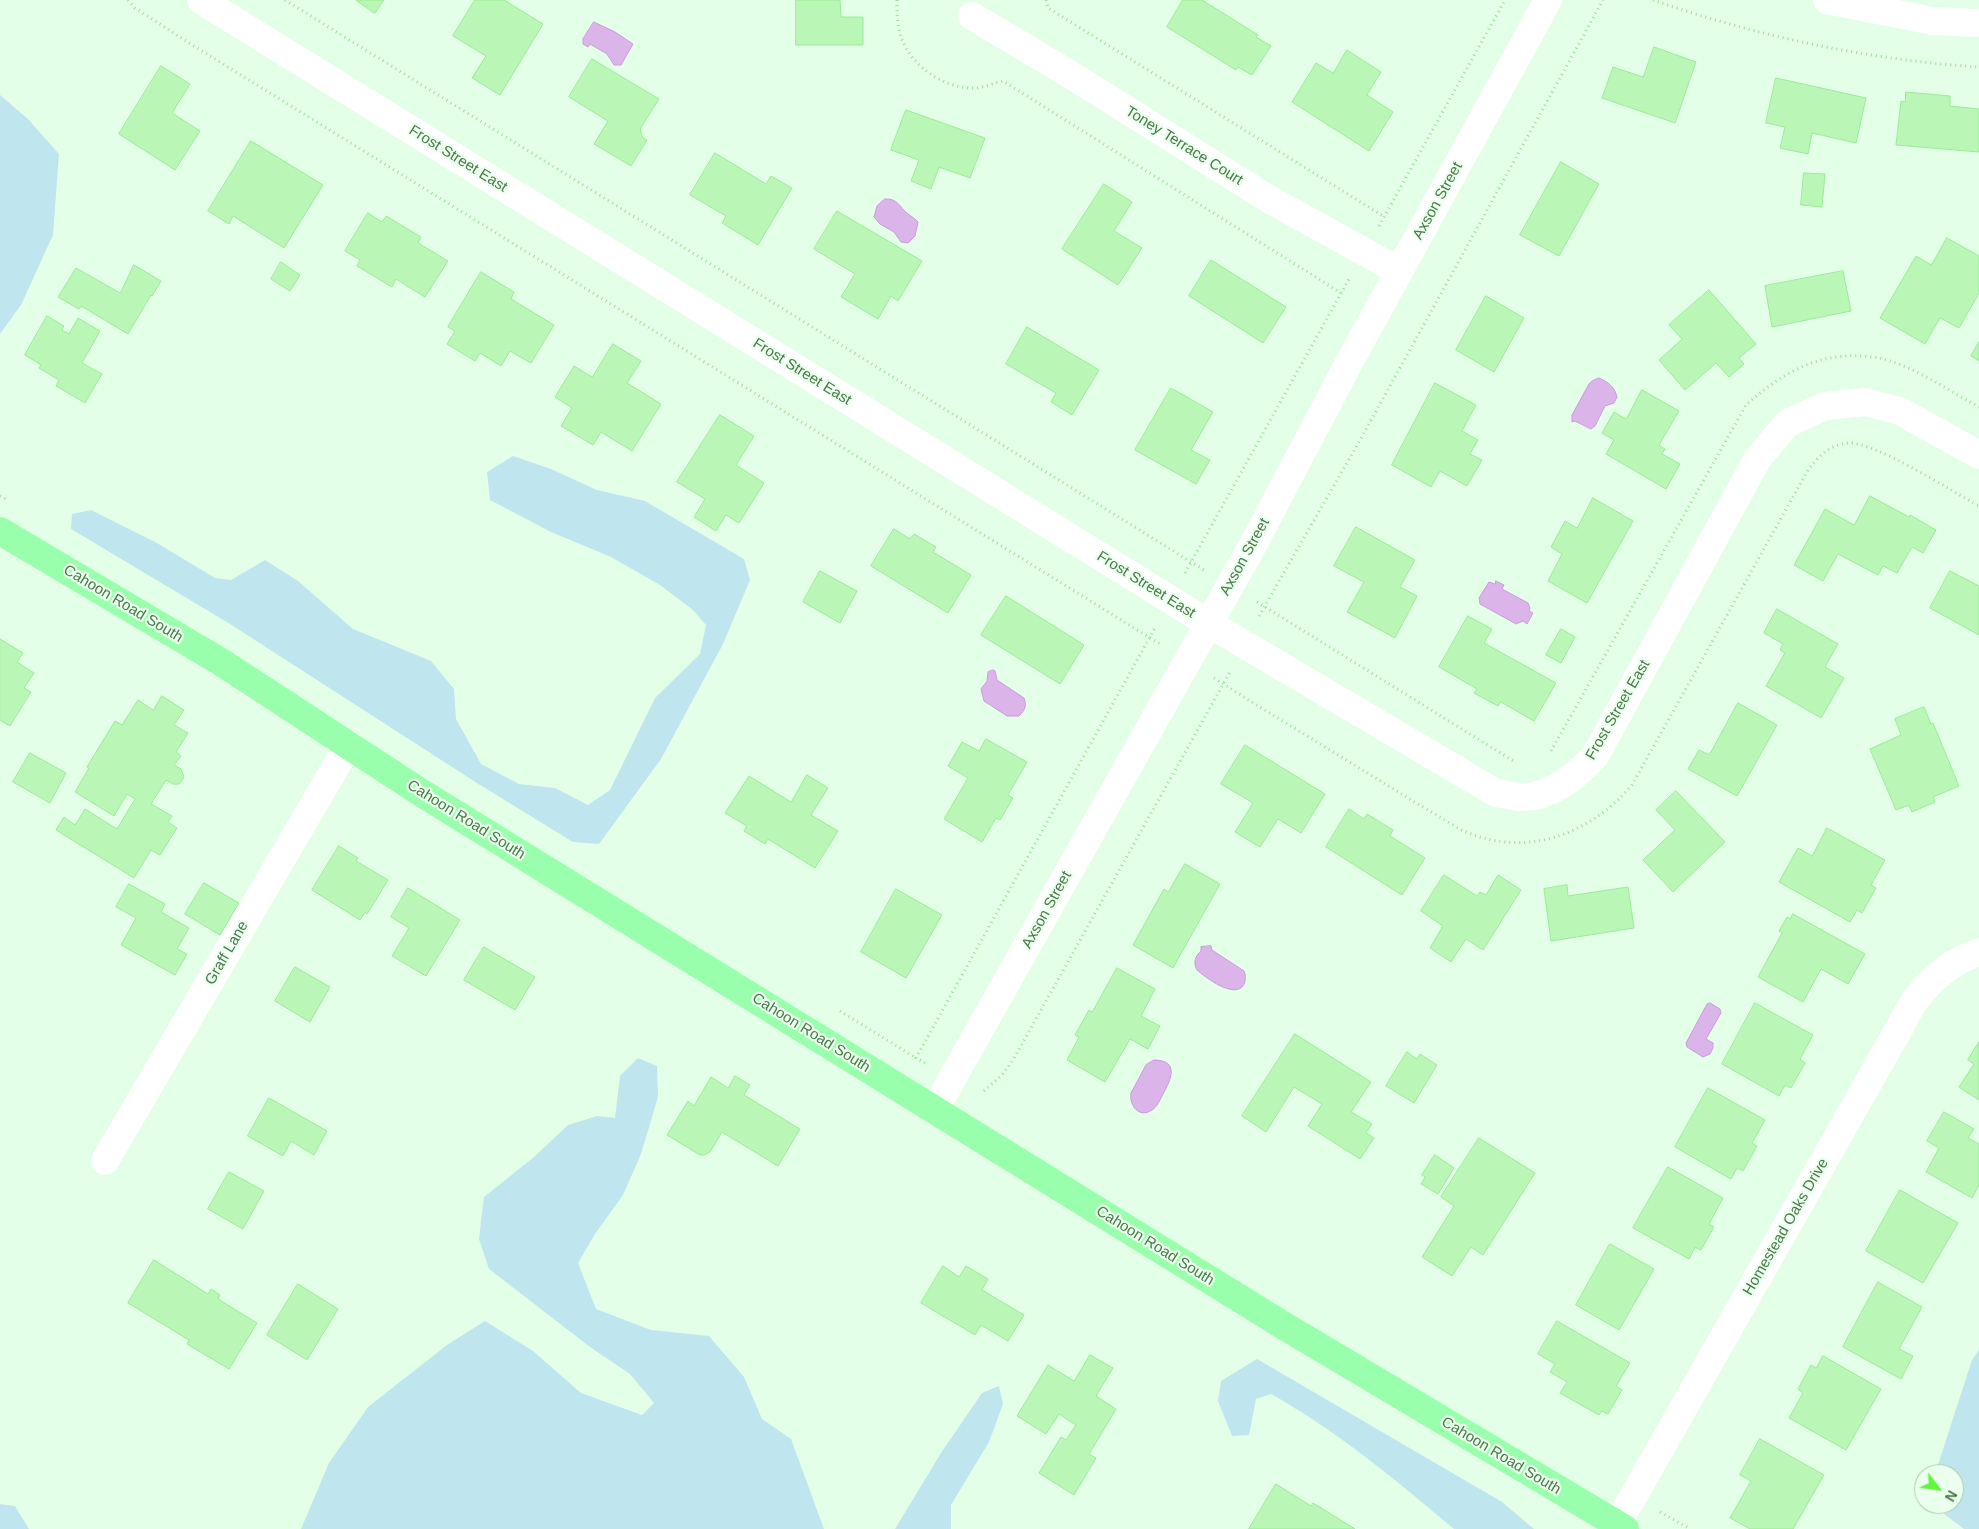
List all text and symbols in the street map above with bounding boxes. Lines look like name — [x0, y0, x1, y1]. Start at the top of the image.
street label: Toney Terrace Court — [1122, 103, 1246, 189]
street label: Frost Street East — [406, 122, 510, 196]
street label: Axson Street — [1409, 159, 1467, 243]
street label: Frost Street East — [750, 335, 854, 409]
street label: Axson Street — [1216, 515, 1274, 599]
street label: Frost Street East — [1094, 548, 1198, 622]
street label: Cahoon Road South — [60, 561, 186, 647]
street label: Frost Street East — [1582, 657, 1654, 763]
street label: Cahoon Road South — [404, 776, 528, 864]
street label: Axson Street — [1018, 868, 1076, 952]
street label: Graff Lane — [202, 918, 252, 988]
street label: Cahoon Road South — [749, 989, 873, 1077]
street label: Homestead Oaks Drive — [1739, 1155, 1833, 1299]
street label: Cahoon Road South — [1093, 1202, 1217, 1290]
street label: Cahoon Road South — [1438, 1413, 1564, 1499]
north arrow — [1914, 1464, 1964, 1514]
text: N — [1942, 1488, 1961, 1504]

